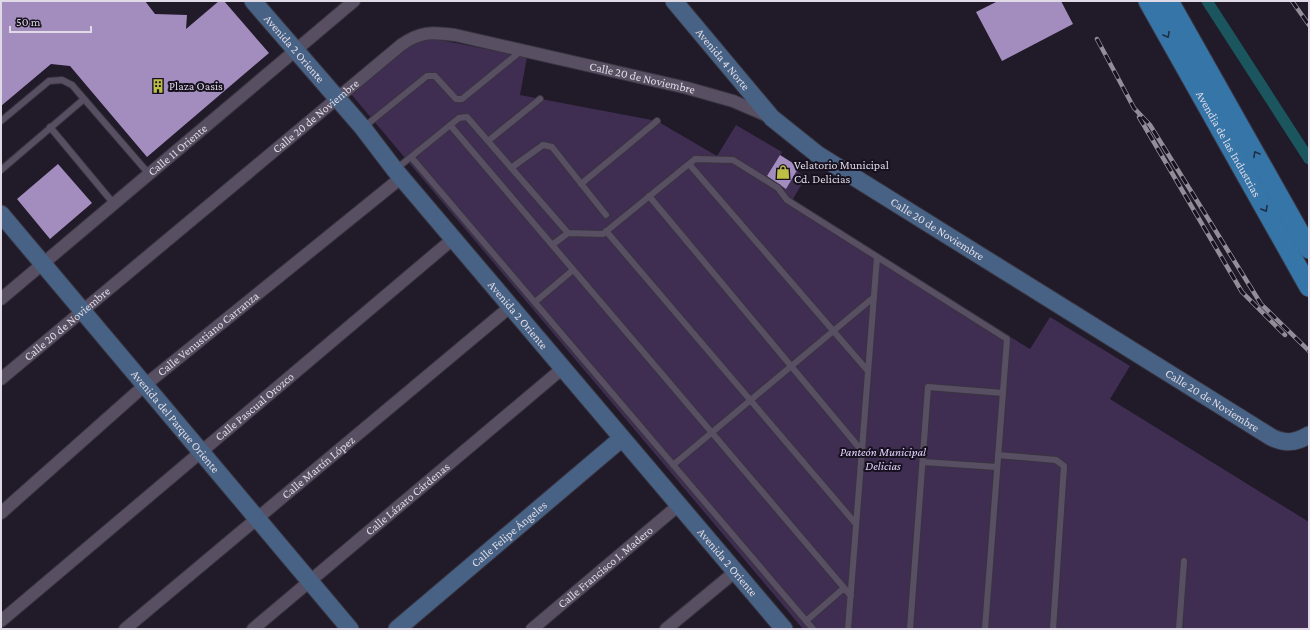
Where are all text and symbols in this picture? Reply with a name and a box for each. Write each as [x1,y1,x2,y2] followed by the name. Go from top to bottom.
[10,8,91,34] scale bar
[261,12,327,85] street label: Avenida 2 Oriente
[16,15,41,29] text: 50 m
[693,25,753,93] street label: Avenida 4 Norte
[1163,31,1170,38] one-way arrow
[588,59,697,97] street label: Calle 20 de Noviembre
[270,76,362,156] street label: Calle 20 de Noviembre
[150,78,166,94] building icon: Plaza Oasis
[169,79,223,93] place label: Plaza Oasis
[1193,88,1264,200] street label: Avendia de las Industrias
[145,121,210,179] street label: Calle 11 Oriente
[1253,151,1260,158] one-way arrow
[794,158,889,186] place label: Velatorio Municipal Cd. Delicias
[775,164,791,180] shop icon: Velatorio Municipal Cd. Delicias
[888,194,987,263] street label: Calle 20 de Noviembre
[1261,205,1268,213] one-way arrow
[485,278,551,352] street label: Avenida 2 Oriente
[21,284,113,364] street label: Calle 20 de Noviembre
[155,288,262,379] street label: Calle Venustiano Carranza
[1163,366,1262,435] street label: Calle 20 de Noviembre
[128,367,223,476] street label: Avenida del Parque Oriente
[212,369,297,444] street label: Calle Pascual Orozco
[279,433,358,502] street label: Calle Martín López
[840,445,927,473] park label: Panteón Municipal Delicias
[363,459,453,538] street label: Calle Lázaro Cárdenas
[468,498,550,570] street label: Calle Felipe Ángeles
[555,523,656,611] street label: Calle Francisco I. Madero
[695,525,760,599] street label: Avenida 2 Oriente

